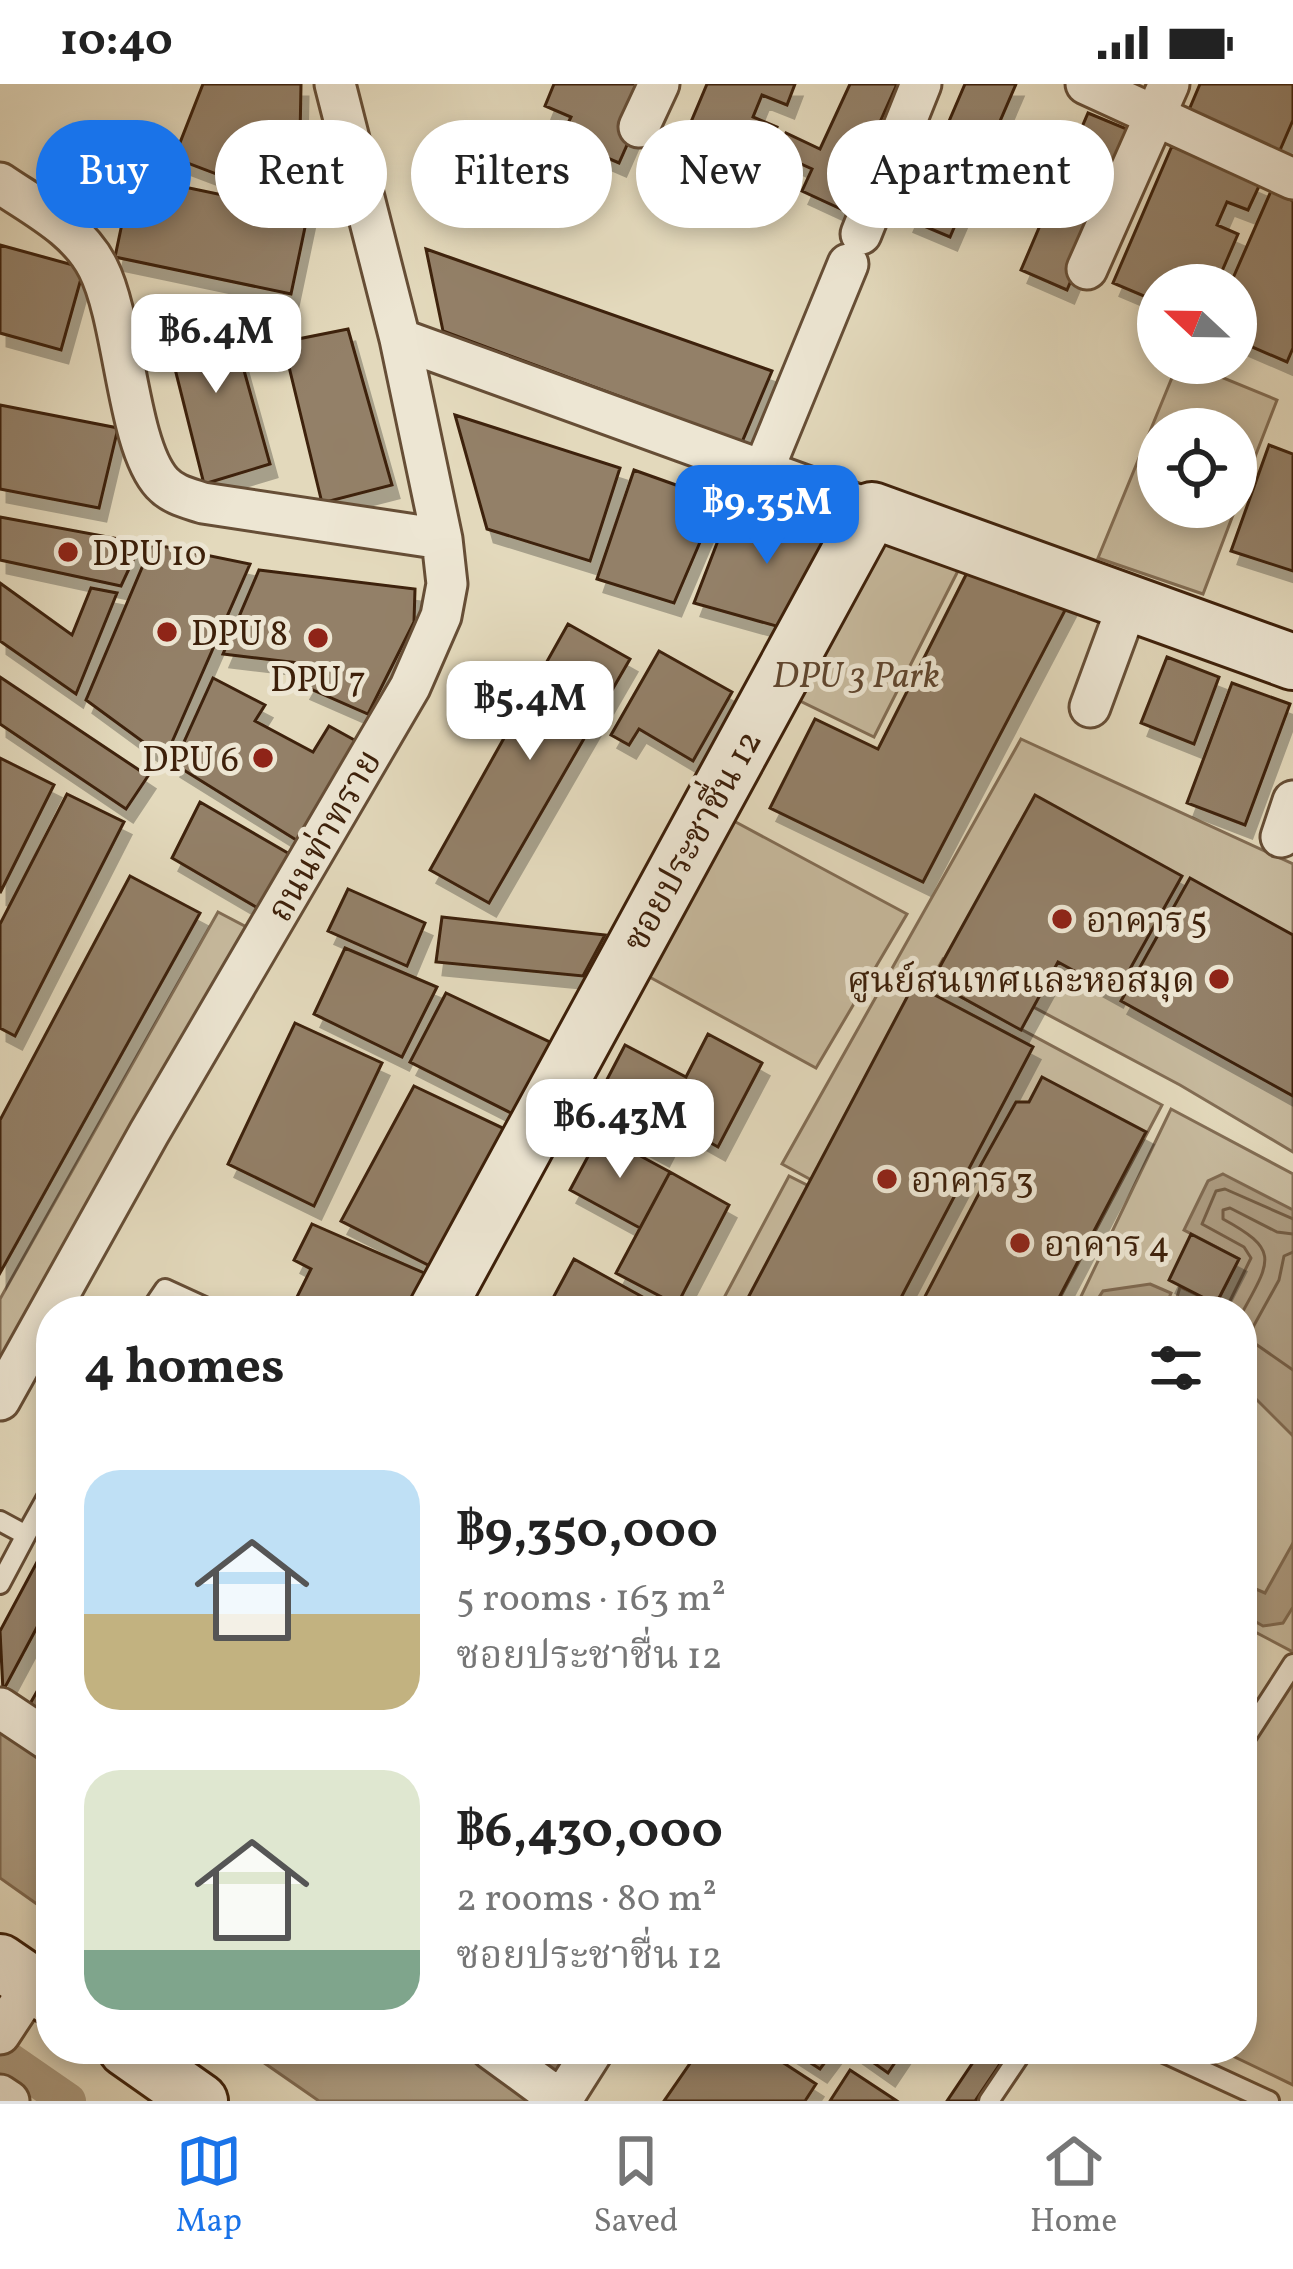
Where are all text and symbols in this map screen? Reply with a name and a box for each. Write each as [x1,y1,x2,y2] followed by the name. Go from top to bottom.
[60,11,173,74] text: 10:40
[36,120,191,228] chip: Buy
[215,120,387,228] chip: Rent
[411,120,612,228] chip: Filters
[636,120,803,228] chip: New
[827,120,1114,228] chip: Apartment
[1137,264,1257,384] north arrow
[1137,264,1257,528] map controls
[132,294,300,396] pin: ฿6.4M
[158,306,274,360] text: ฿6.4M
[1137,408,1257,528] button: locate
[669,465,865,567] pin: ฿9.35M
[702,477,832,531] text: ฿9.35M
[92,531,206,581] place label: DPU 10
[55,539,81,565] marker: DPU 10
[191,611,288,661] place label: DPU 8
[154,619,180,645] marker: DPU 8
[305,625,331,651] marker: DPU 7
[772,653,940,703] park label: DPU 3 Park
[270,657,366,707] place label: DPU 7
[446,661,614,763] pin: ฿5.4M
[474,673,586,727] text: ฿5.4M
[609,720,776,962] street label: ซอยประชาชื่น 12
[142,737,239,787] place label: DPU 6
[257,742,396,932] street label: ถนนท่าทราย
[250,745,276,771] marker: DPU 6
[1086,898,1208,948] place label: อาคาร 5
[1049,906,1075,932] marker: อาคาร 5
[847,958,1195,1008] place label: ศูนย์สนเทศและหอสมุด
[1206,966,1232,992] marker: ศูนย์สนเทศและหอสมุด
[522,1079,718,1181] pin: ฿6.43M
[553,1091,687,1145] text: ฿6.43M
[911,1158,1034,1208] place label: อาคาร 3
[874,1166,900,1192] marker: อาคาร 3
[1044,1222,1170,1272] place label: อาคาร 4
[1007,1230,1033,1256] marker: อาคาร 4
[84,1333,285,1404] text: 4 homes
[1143,1335,1209,1401] icon: filters
[456,1497,718,1568] text: ฿9,350,000
[180,1518,324,1662] icon: home
[456,1573,726,1627] text: 5 rooms · 163 m²
[456,1631,723,1685] text: ซอยประชาชื่น 12
[456,1797,723,1868] text: ฿6,430,000
[180,1818,324,1962] icon: home
[456,1873,717,1927] text: 2 rooms · 80 m²
[456,1931,723,1985] text: ซอยประชาชื่น 12
[176,2128,242,2246] tab: Map
[593,2128,678,2246] tab: Saved
[1030,2128,1117,2246] tab: Home

